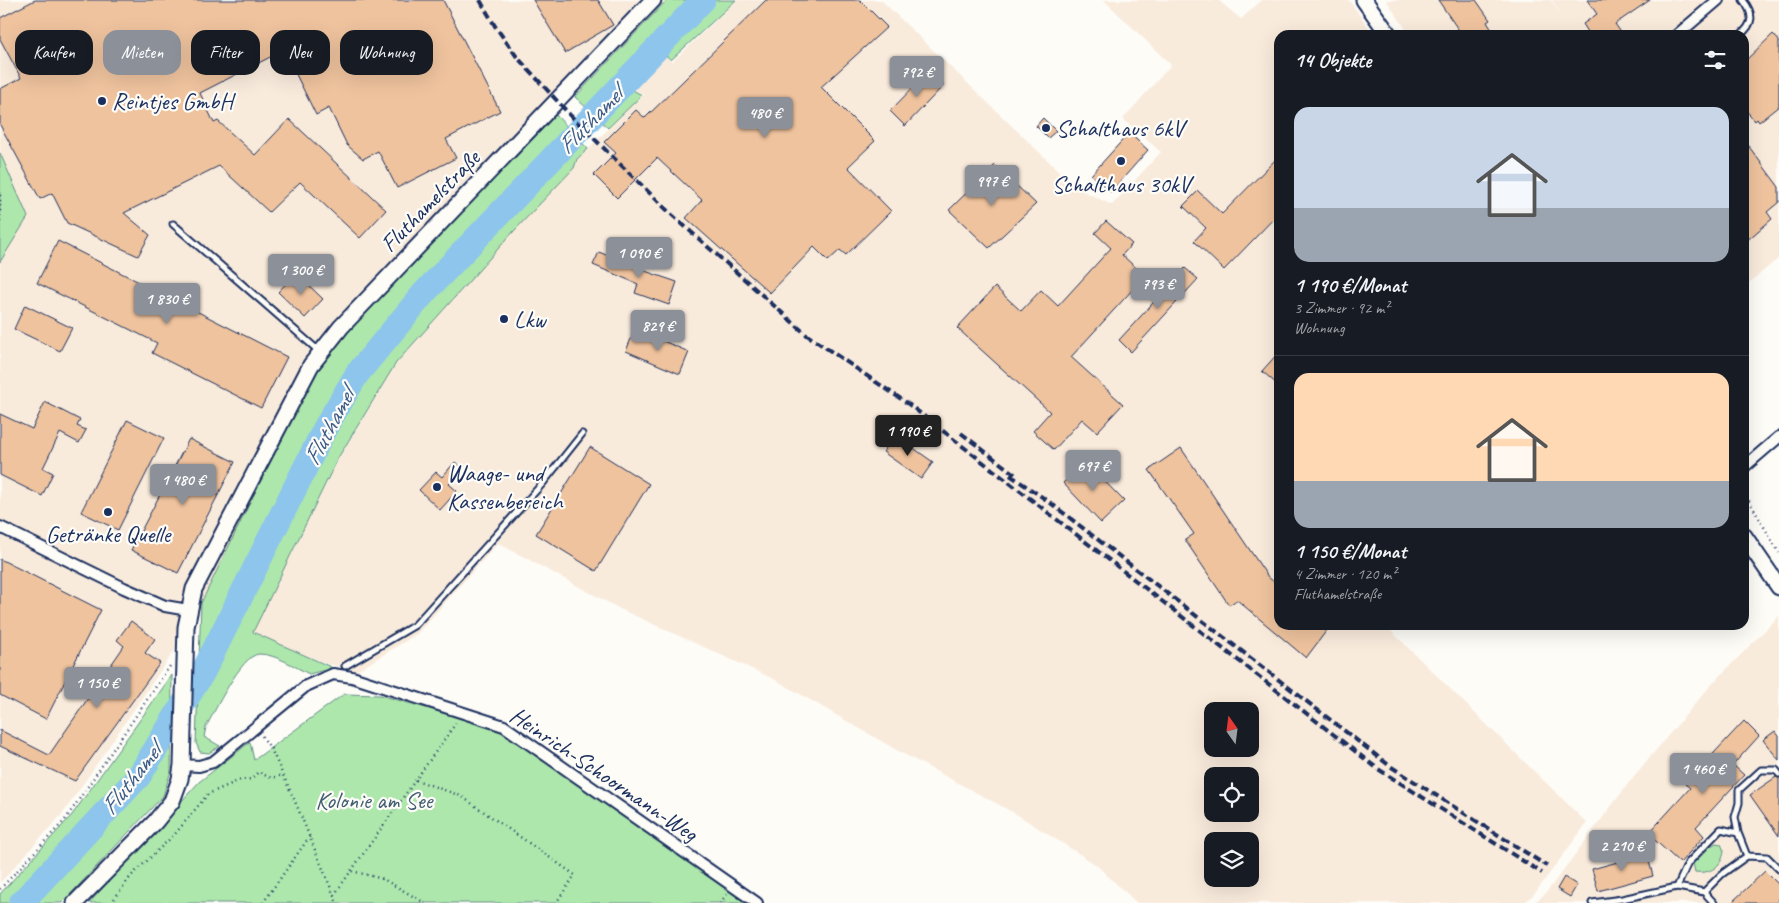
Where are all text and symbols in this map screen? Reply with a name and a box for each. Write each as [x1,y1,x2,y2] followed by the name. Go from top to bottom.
[15,30,93,75] chip: Kaufen
[103,30,181,75] chip: Mieten
[191,30,260,75] chip: Filter
[270,30,330,75] chip: Neu
[340,30,433,75] chip: Wohnung
[1701,46,1729,74] icon: filters
[1294,47,1371,73] text: 14 Objekte
[882,56,952,98] pin: 792 €
[901,62,933,82] text: 792 €
[550,75,635,161] water label: Fluthamel
[112,86,236,116] place label: Reintjes GmbH
[96,95,108,107] marker: Reintjes GmbH
[730,96,800,139] pin: 480 €
[749,103,781,123] text: 480 €
[1056,113,1188,143] place label: Schalthaus 6kV
[1040,122,1052,134] marker: Schalthaus 6kV
[1467,140,1557,230] icon: home
[374,142,488,258] street label: Fluthamelstraße
[1115,155,1127,167] marker: Schalthaus 30kV
[957,164,1027,207] pin: 997 €
[1052,169,1195,199] place label: Schalthaus 30kV
[976,171,1008,191] text: 997 €
[593,236,685,279] pin: 1 090 €
[617,243,661,263] text: 1 090 €
[255,254,347,296] pin: 1 300 €
[279,260,323,280] text: 1 300 €
[1123,268,1193,310] pin: 793 €
[1294,272,1406,298] text: 1 190 €/Monat
[1142,274,1174,294] text: 793 €
[121,282,213,325] pin: 1 830 €
[145,289,189,309] text: 1 830 €
[1294,298,1389,318] text: 3 Zimmer · 92 m²
[514,304,547,334] place label: Lkw
[623,310,693,352] pin: 829 €
[498,313,510,325] marker: Lkw
[642,316,674,336] text: 829 €
[1294,318,1345,338] text: Wohnung
[296,377,366,471] water label: Fluthamel
[1467,405,1557,495] icon: home
[862,414,954,457] pin: 1 190 €
[886,421,930,441] text: 1 190 €
[1058,450,1128,492] pin: 697 €
[1077,456,1109,476] text: 697 €
[447,458,565,516] place label: Waage- und Kassenbereich
[137,464,229,506] pin: 1 480 €
[161,470,205,490] text: 1 480 €
[431,481,443,493] marker: Waage- und Kassenbereich
[102,506,114,518] marker: Getränke Quelle
[46,519,172,549] place label: Getränke Quelle
[1294,538,1406,564] text: 1 150 €/Monat
[1294,564,1396,584] text: 4 Zimmer · 120 m²
[1294,584,1381,604] text: Fluthamelstraße
[51,666,143,709] pin: 1 150 €
[75,673,119,693] text: 1 150 €
[504,700,705,849] street label: Heinrich-Schoormann-Weg
[1204,702,1259,758] north arrow
[1204,702,1259,887] map controls
[93,732,173,822] water label: Fluthamel
[1657,752,1749,795] pin: 1 460 €
[1681,759,1725,779] text: 1 460 €
[1204,767,1259,822] button: locate
[316,785,435,815] park label: Kolonie am See
[1576,830,1668,872] pin: 2 210 €
[1204,832,1259,887] button: layers
[1600,836,1644,856] text: 2 210 €

